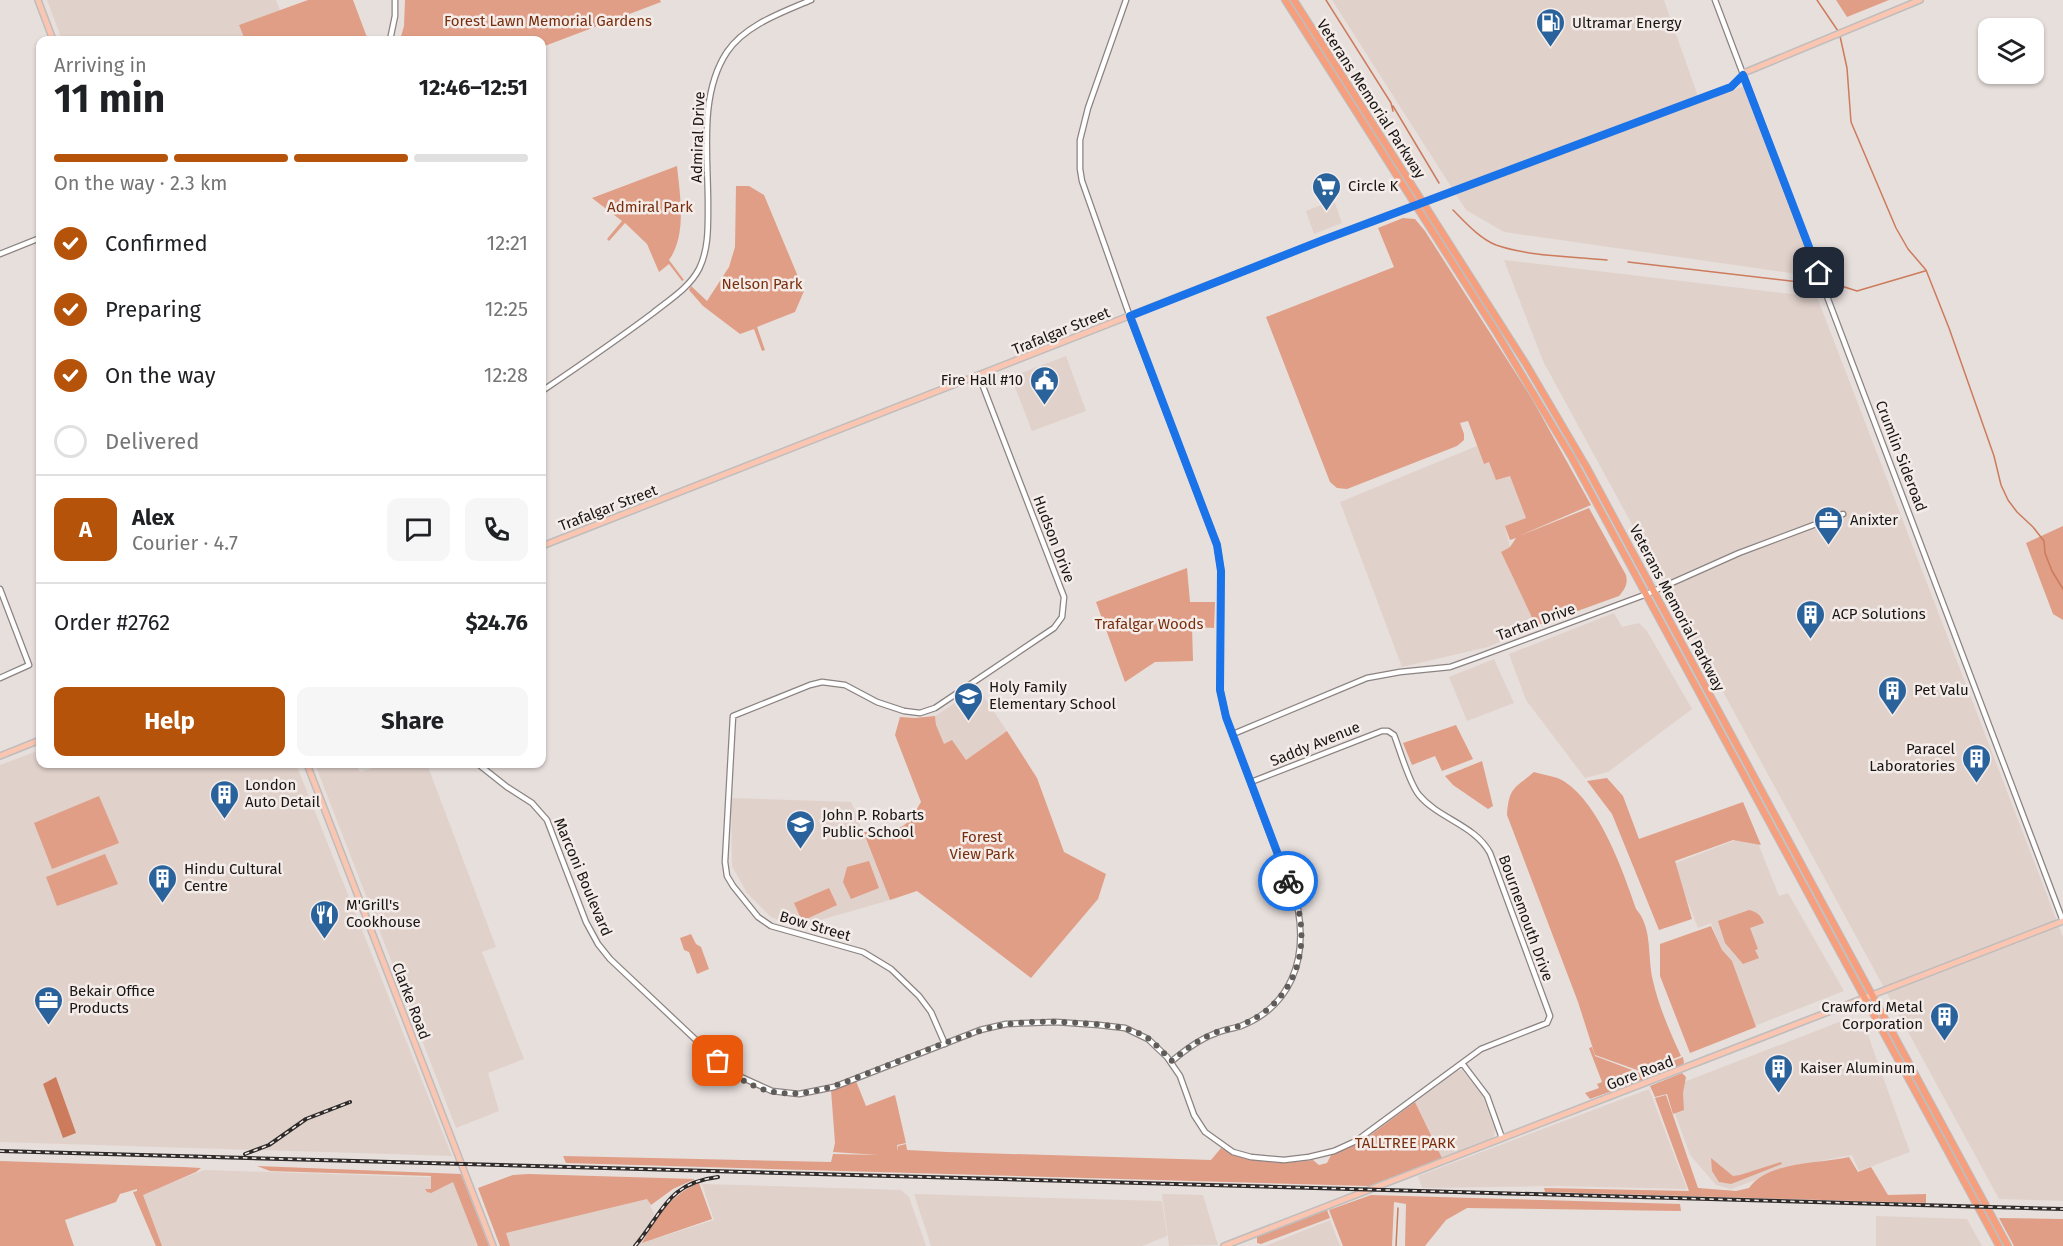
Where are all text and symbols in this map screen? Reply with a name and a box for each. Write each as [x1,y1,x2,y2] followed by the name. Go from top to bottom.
[1535,7,1567,49] fuel station icon: Ultramar Energy
[444,12,652,30] park label: Forest Lawn Memorial Gardens
[1572,14,1682,32] place label: Ultramar Energy
[1313,16,1430,182] street label: Veterans Memorial Parkway
[1978,18,2044,84] map controls
[1978,18,2044,84] button: layers
[54,53,147,77] text: Arriving in
[419,74,528,101] text: 12:46–12:51
[54,76,165,122] text: 11 min
[687,91,709,183] street label: Admiral Drive
[1311,170,1343,212] supermarket icon: Circle K
[54,171,227,195] text: On the way · 2.3 km
[1348,177,1399,195] place label: Circle K
[607,198,693,216] park label: Admiral Park
[54,227,87,260] icon: check
[105,230,208,257] text: Confirmed
[487,231,528,255] text: 12:21
[1793,247,1844,298] pin
[1802,256,1835,289] icon: home
[722,275,803,293] park label: Nelson Park
[54,293,87,326] icon: check
[105,296,201,323] text: Preparing
[485,297,528,321] text: 12:25
[1009,303,1113,359] street label: Trafalgar Street
[54,359,87,392] icon: check
[105,362,216,389] text: On the way
[484,363,528,387] text: 12:28
[1028,364,1060,406] public building icon: Fire Hall #10
[941,371,1023,389] place label: Fire Hall #10
[1872,398,1930,514] street label: Crumlin Sideroad
[105,428,200,455] text: Delivered
[556,481,660,535] street label: Trafalgar Street
[1029,493,1079,585] street label: Hudson Drive
[387,498,450,561] button: chat
[465,498,528,561] button: phone
[132,504,175,531] text: Alex
[1813,504,1845,546] office icon: Anixter
[1850,511,1898,529] place label: Anixter
[79,516,92,543] text: A
[1625,522,1729,695] street label: Veterans Memorial Parkway
[132,531,238,555] text: Courier · 4.7
[1795,598,1827,640] building icon: ACP Solutions
[1494,599,1578,645] street label: Tartan Drive
[1832,605,1926,623] place label: ACP Solutions
[54,609,170,636] text: Order #2762
[465,609,528,636] text: $24.76
[1094,615,1204,633] park label: Trafalgar Woods
[1877,674,1909,716] building icon: Pet Valu
[989,678,1117,713] place label: Holy Family Elementary School
[952,680,984,722] school or university icon: Holy Family Elementary School
[1914,681,1969,699] place label: Pet Valu
[54,687,285,756] button: Help
[297,687,528,756] button: Share
[1267,718,1363,770] street label: Saddy Avenue
[1869,740,1956,775] place label: Paracel Laboratories
[1960,742,1992,784] building icon: Paracel Laboratories
[245,776,321,811] place label: London Auto Detail
[208,778,240,820] building icon: London Auto Detail
[822,806,924,841] place label: John P. Robarts Public School
[785,808,817,850] school or university icon: John P. Robarts Public School
[550,815,616,939] street label: Marconi Boulevard
[950,828,1015,863] park label: Forest View Park
[1258,851,1318,911] courier
[1495,852,1557,984] street label: Bournemouth Drive
[184,860,283,895] place label: Hindu Cultural Centre
[147,862,179,904] building icon: Hindu Cultural Centre
[1272,865,1305,898] icon: bike
[346,896,421,931] place label: M'Grill's Cookhouse
[309,898,341,940] restaurant icon: M'Grill's Cookhouse
[777,907,853,945] street label: Bow Street
[388,960,434,1042] street label: Clarke Road
[69,982,155,1017] place label: Bekair Office Products
[32,984,64,1026] office icon: Bekair Office Products
[1821,998,1924,1033] place label: Crawford Metal Corporation
[1928,1000,1960,1042] building icon: Crawford Metal Corporation
[692,1035,743,1086] pin
[701,1044,734,1077] icon: bag
[1604,1052,1676,1094] street label: Gore Road
[1763,1052,1795,1094] building icon: Kaiser Aluminum
[1800,1059,1915,1077] place label: Kaiser Aluminum
[1355,1134,1455,1152] park label: TALLTREE PARK

